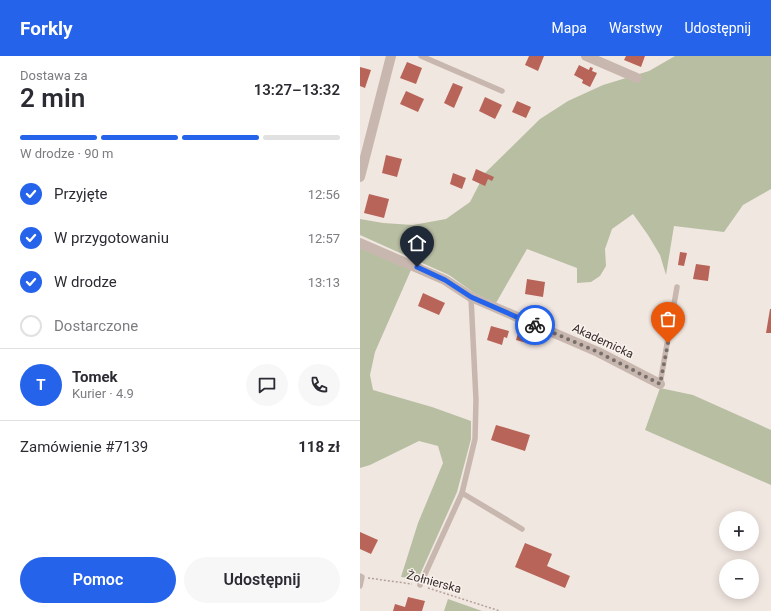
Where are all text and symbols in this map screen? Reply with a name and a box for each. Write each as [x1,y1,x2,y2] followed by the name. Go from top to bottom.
[20,17,73,40] text: Forkly
[552,20,587,36] text: Mapa
[609,20,662,36] text: Warstwy
[684,20,751,36] text: Udostępnij
[20,68,88,83] text: Dostawa za
[254,81,340,99] text: 13:27–13:32
[20,83,85,113] text: 2 min
[20,146,113,161] text: W drodze · 90 m
[20,183,42,205] icon: check
[54,185,108,203] text: Przyjęte
[308,187,340,202] text: 12:56
[400,226,434,267] pin
[20,227,42,249] icon: check
[54,229,169,247] text: W przygotowaniu
[308,231,340,246] text: 12:57
[406,232,428,254] icon: home
[20,271,42,293] icon: check
[54,273,117,291] text: W drodze
[308,275,340,290] text: 13:13
[651,302,685,343] pin
[515,305,555,345] courier
[657,308,679,330] icon: bag
[524,314,546,336] icon: bike
[54,317,138,335] text: Dostarczone
[570,321,636,361] street label: Akademicka
[246,364,288,406] button: chat
[298,364,340,406] button: phone
[72,368,118,386] text: Tomek
[36,376,46,394] text: T
[72,386,134,401] text: Kurier · 4.9
[20,438,148,456] text: Zamówienie #7139
[298,438,340,456] text: 118 zł
[719,511,759,599] map controls
[719,511,759,551] button: +
[20,557,176,603] button: Pomoc
[184,557,340,603] button: Udostępnij
[719,559,759,599] button: −
[405,567,463,596] street label: Żołnierska

